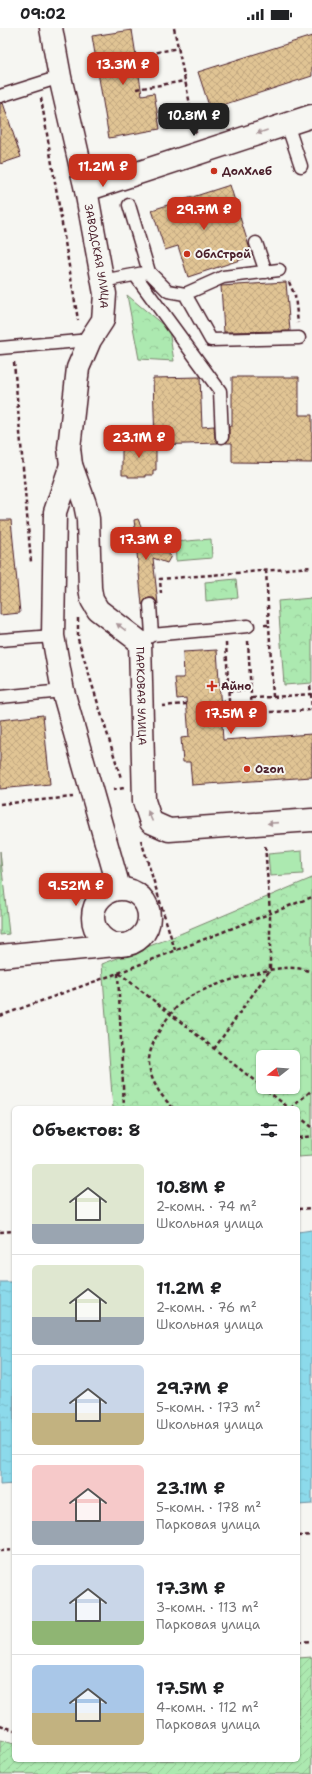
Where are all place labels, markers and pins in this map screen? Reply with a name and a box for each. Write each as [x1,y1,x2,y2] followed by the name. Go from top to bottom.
[86,52,160,86] pin: 13.3M ₽
[157,103,231,137] pin: 10.8M ₽
[66,154,140,188] pin: 11.2M ₽
[222,164,272,179] place label: ДолХлеб
[209,166,219,176] marker: ДолХлеб
[167,197,241,231] pin: 29.7M ₽
[195,247,251,262] place label: ОблСтрой
[182,249,192,259] marker: ОблСтрой
[102,425,176,459] pin: 23.1M ₽
[109,527,183,561] pin: 17.3M ₽
[221,679,251,694] place label: Айно
[206,680,218,692] marker: Айно
[194,701,268,735] pin: 17.5M ₽
[255,762,285,777] place label: Ozon
[242,764,252,774] marker: Ozon
[39,873,113,907] pin: 9.52M ₽

